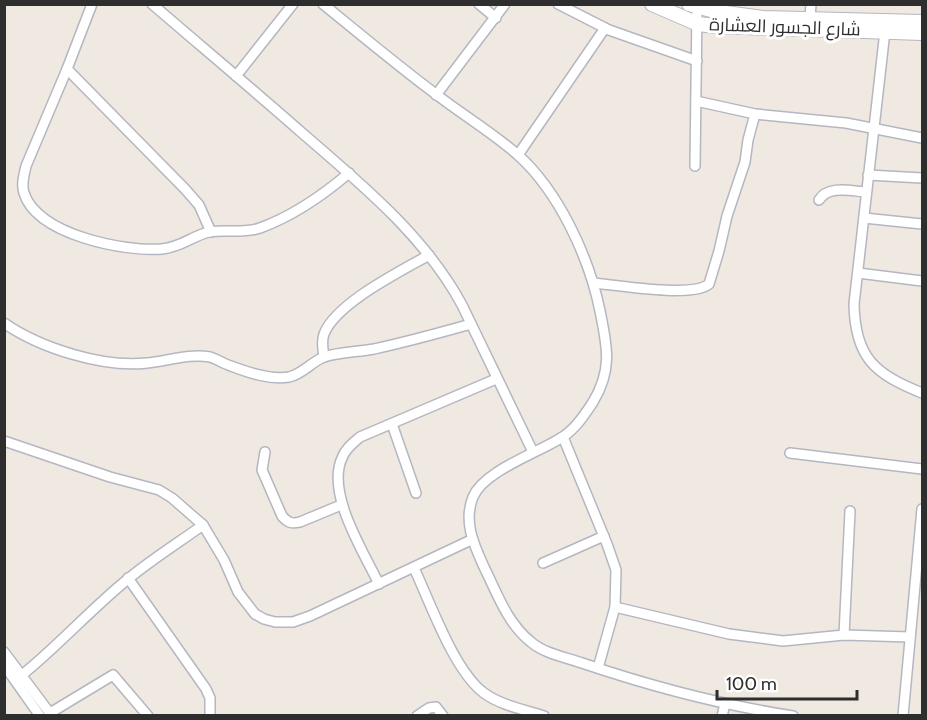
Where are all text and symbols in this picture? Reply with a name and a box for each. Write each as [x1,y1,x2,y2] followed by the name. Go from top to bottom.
[709,13,861,42] street label: شارع الجسور العشارة
[717,663,856,701] scale bar
[726,673,777,695] text: 100 m

